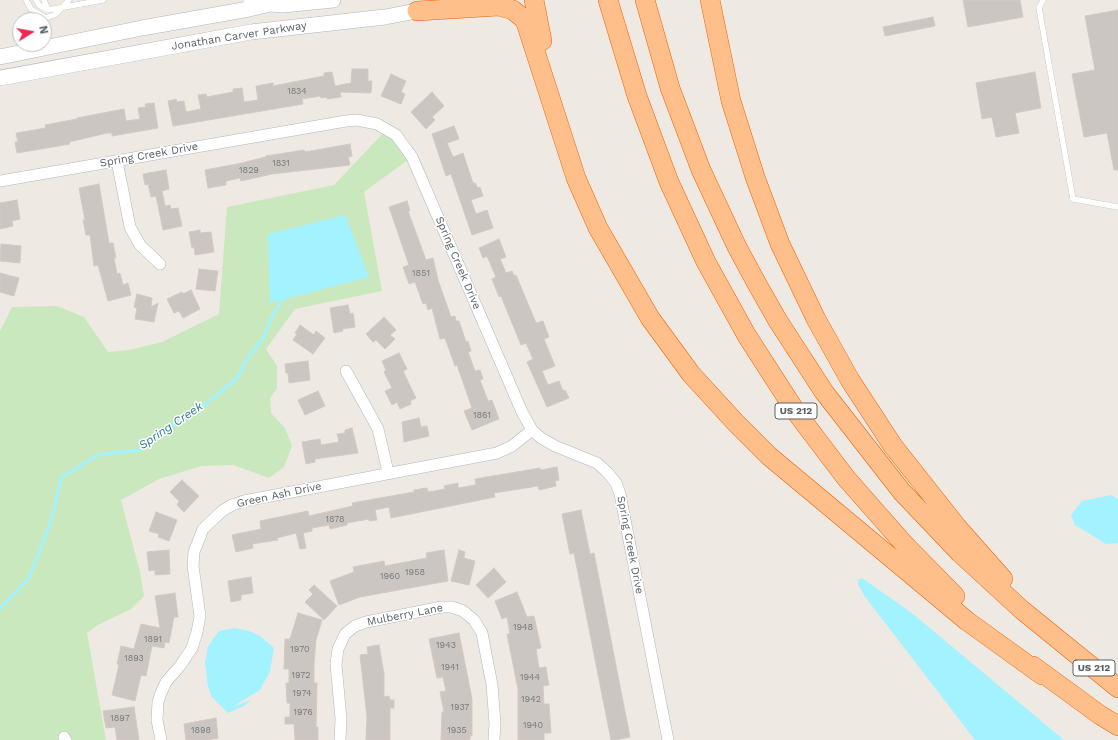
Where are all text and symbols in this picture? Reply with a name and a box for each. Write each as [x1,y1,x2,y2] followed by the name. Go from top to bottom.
[12,12,52,52] north arrow
[170,19,308,53] street label: Jonathan Carver Parkway
[36,25,50,35] text: N
[287,86,307,96] house number: 1834
[99,140,199,170] street label: Spring Creek Drive
[272,158,290,168] house number: 1831
[239,165,259,175] house number: 1829
[432,215,484,311] street label: Spring Creek Drive
[412,268,430,278] house number: 1851
[136,399,206,453] water label: Spring Creek
[775,403,817,419] road number: US 212
[473,410,491,420] house number: 1861
[235,480,323,510] street label: Green Ash Drive
[614,495,646,595] street label: Spring Creek Drive
[325,514,345,524] house number: 1878
[405,567,425,577] house number: 1958
[380,571,400,581] house number: 1960
[366,601,444,629] street label: Mulberry Lane
[513,622,533,632] house number: 1948
[144,634,162,644] house number: 1891
[436,640,456,650] house number: 1943
[290,644,310,654] house number: 1970
[124,653,144,663] house number: 1893
[1073,660,1115,676] road number: US 212
[441,662,459,672] house number: 1941
[291,670,311,680] house number: 1972
[520,672,540,682] house number: 1944
[293,688,311,698] house number: 1974
[521,694,541,704] house number: 1942
[451,702,469,712] house number: 1937
[293,707,313,717] house number: 1976
[110,713,130,723] house number: 1897
[523,720,543,730] house number: 1940
[191,725,211,735] house number: 1898
[447,725,467,735] house number: 1935

